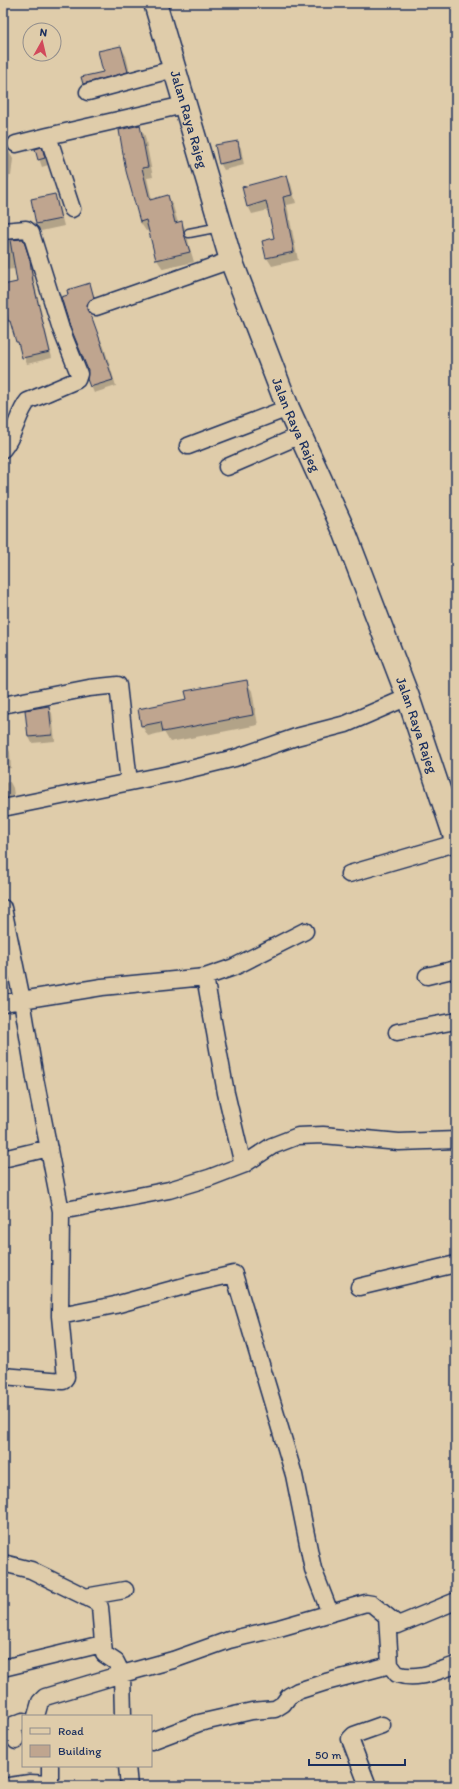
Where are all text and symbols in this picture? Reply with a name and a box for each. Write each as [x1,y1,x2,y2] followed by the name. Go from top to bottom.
[22,22,62,62] north arrow
[39,26,48,40] text: N
[167,68,212,171] street label: Jalan Raya Rajeg
[268,375,325,475] street label: Jalan Raya Rajeg
[392,674,442,776] street label: Jalan Raya Rajeg
[22,1715,152,1767] legend
[58,1724,84,1738] text: Road
[309,1741,405,1767] scale bar
[58,1744,102,1758] text: Building
[315,1748,341,1762] text: 50 m

